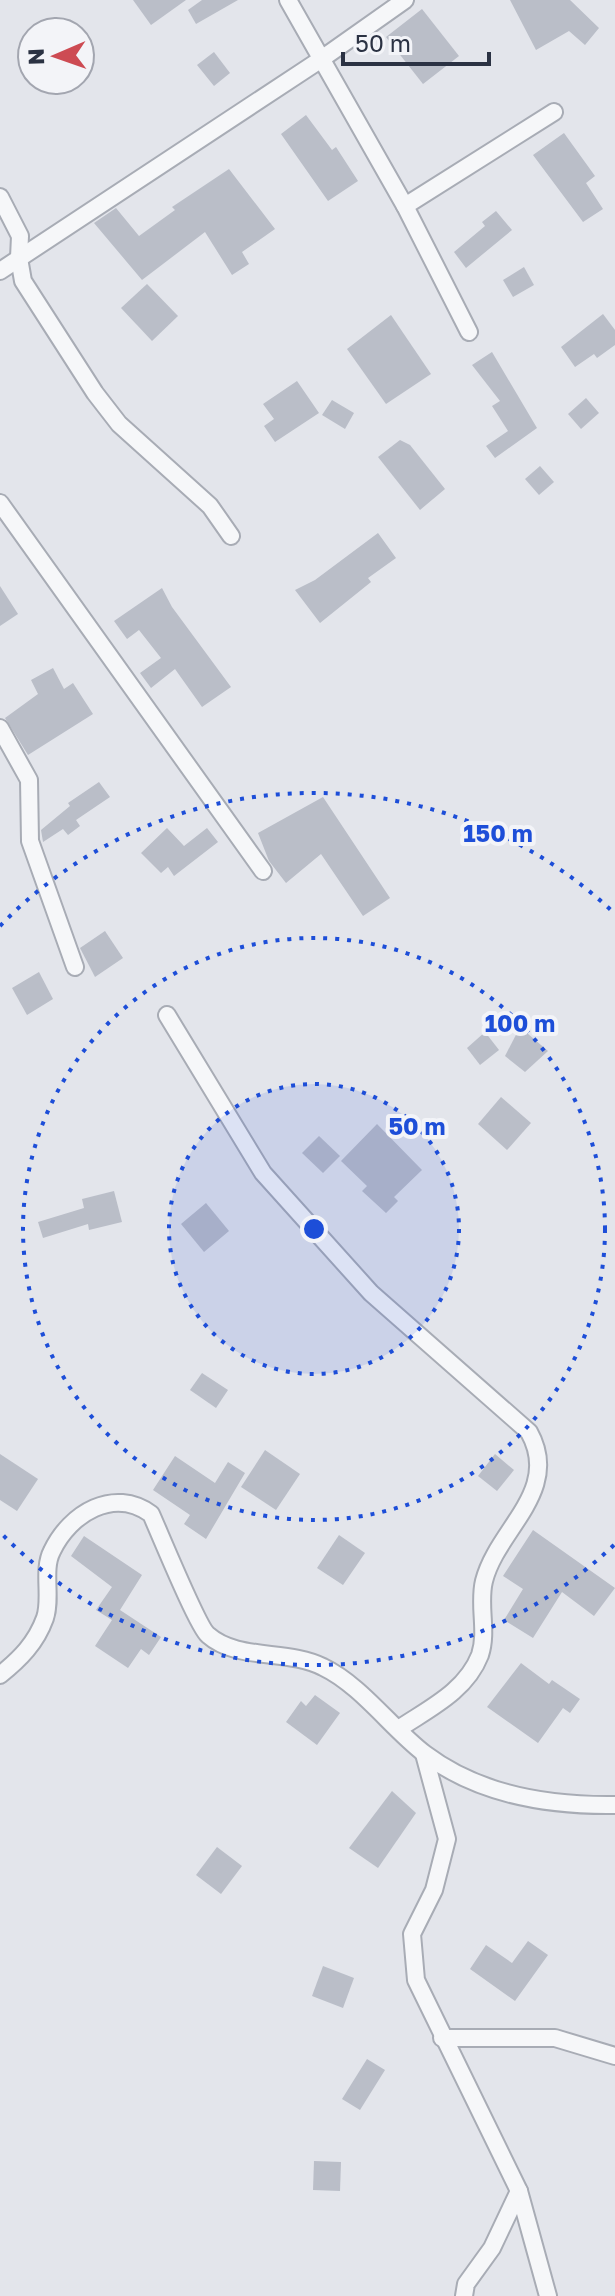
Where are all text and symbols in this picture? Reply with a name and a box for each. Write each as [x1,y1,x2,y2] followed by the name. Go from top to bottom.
[16,16,96,96] north arrow
[343,16,489,66] scale bar
[355,28,411,57] text: 50 m
[22,48,49,66] text: N
[463,818,533,847] text: 150 m
[485,1008,555,1037] text: 100 m
[388,1111,446,1140] text: 50 m
[300,1215,328,1243] centre of rings

